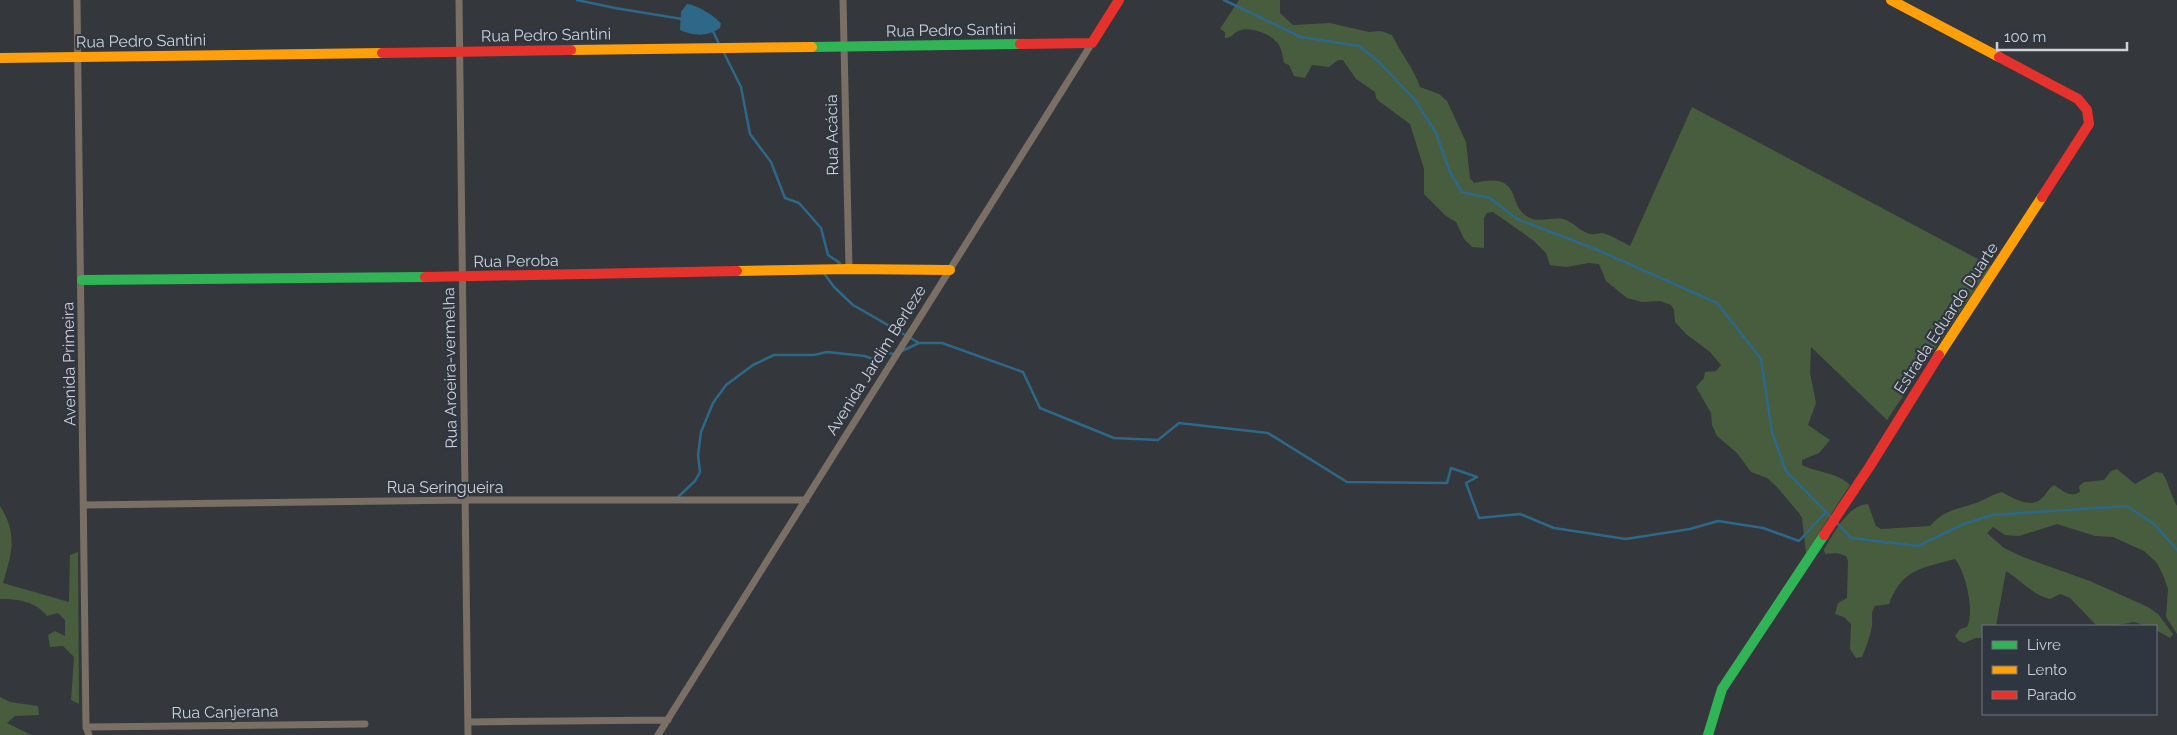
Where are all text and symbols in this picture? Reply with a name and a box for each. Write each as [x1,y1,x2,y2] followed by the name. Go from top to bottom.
[886,19,1016,41] street label: Rua Pedro Santini
[1997,20,2127,52] scale bar
[481,24,611,46] street label: Rua Pedro Santini
[2004,28,2046,46] text: 100 m
[76,30,206,52] street label: Rua Pedro Santini
[822,94,842,176] street label: Rua Acácia
[1890,239,2002,397] street label: Estrada Eduardo Duarte
[473,251,559,271] street label: Rua Peroba
[822,281,930,439] street label: Avenida Jardim Berleze
[439,287,461,449] street label: Rua Aroeira-vermelha
[58,302,80,426] street label: Avenida Primeira
[387,478,503,497] street label: Rua Seringueira
[1982,625,2157,715] legend
[2027,636,2061,654] text: Livre
[2027,661,2067,679] text: Lento
[2027,686,2076,704] text: Parado
[171,702,279,722] street label: Rua Canjerana

